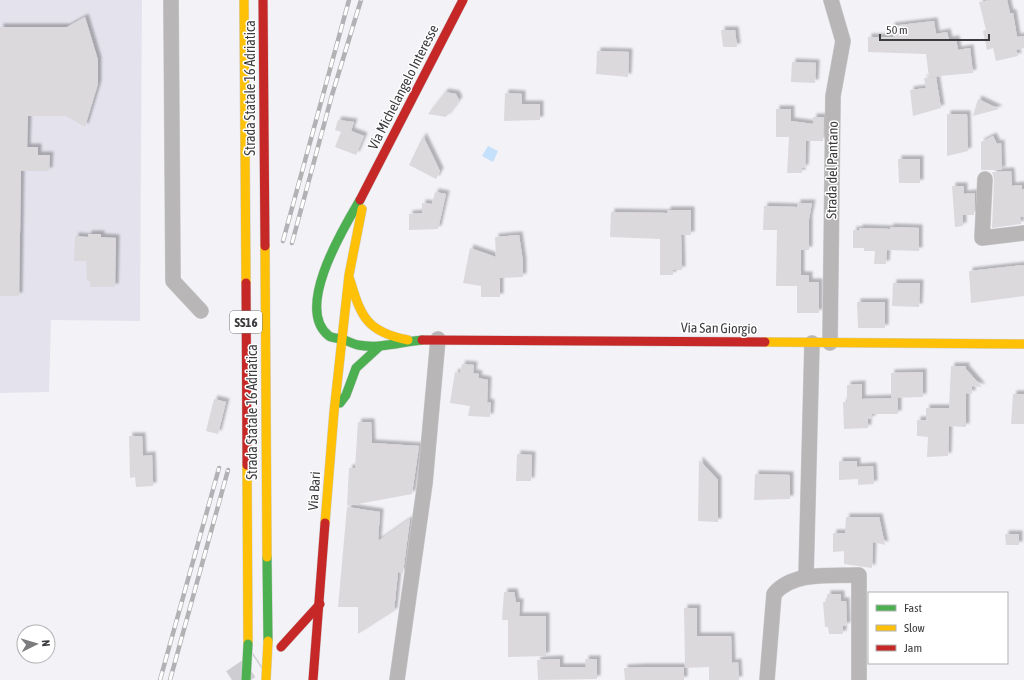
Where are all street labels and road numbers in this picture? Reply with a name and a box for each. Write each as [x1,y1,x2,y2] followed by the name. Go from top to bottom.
[242,20,258,156] street label: Strada Statale 16 Adriatica
[365,22,441,152] street label: Via Michelangelo Interesse
[823,121,841,219] street label: Strada del Pantano
[230,311,262,333] road number: SS16
[681,319,757,337] street label: Via San Giorgio
[244,344,260,480] street label: Strada Statale 16 Adriatica
[305,471,323,511] street label: Via Bari

